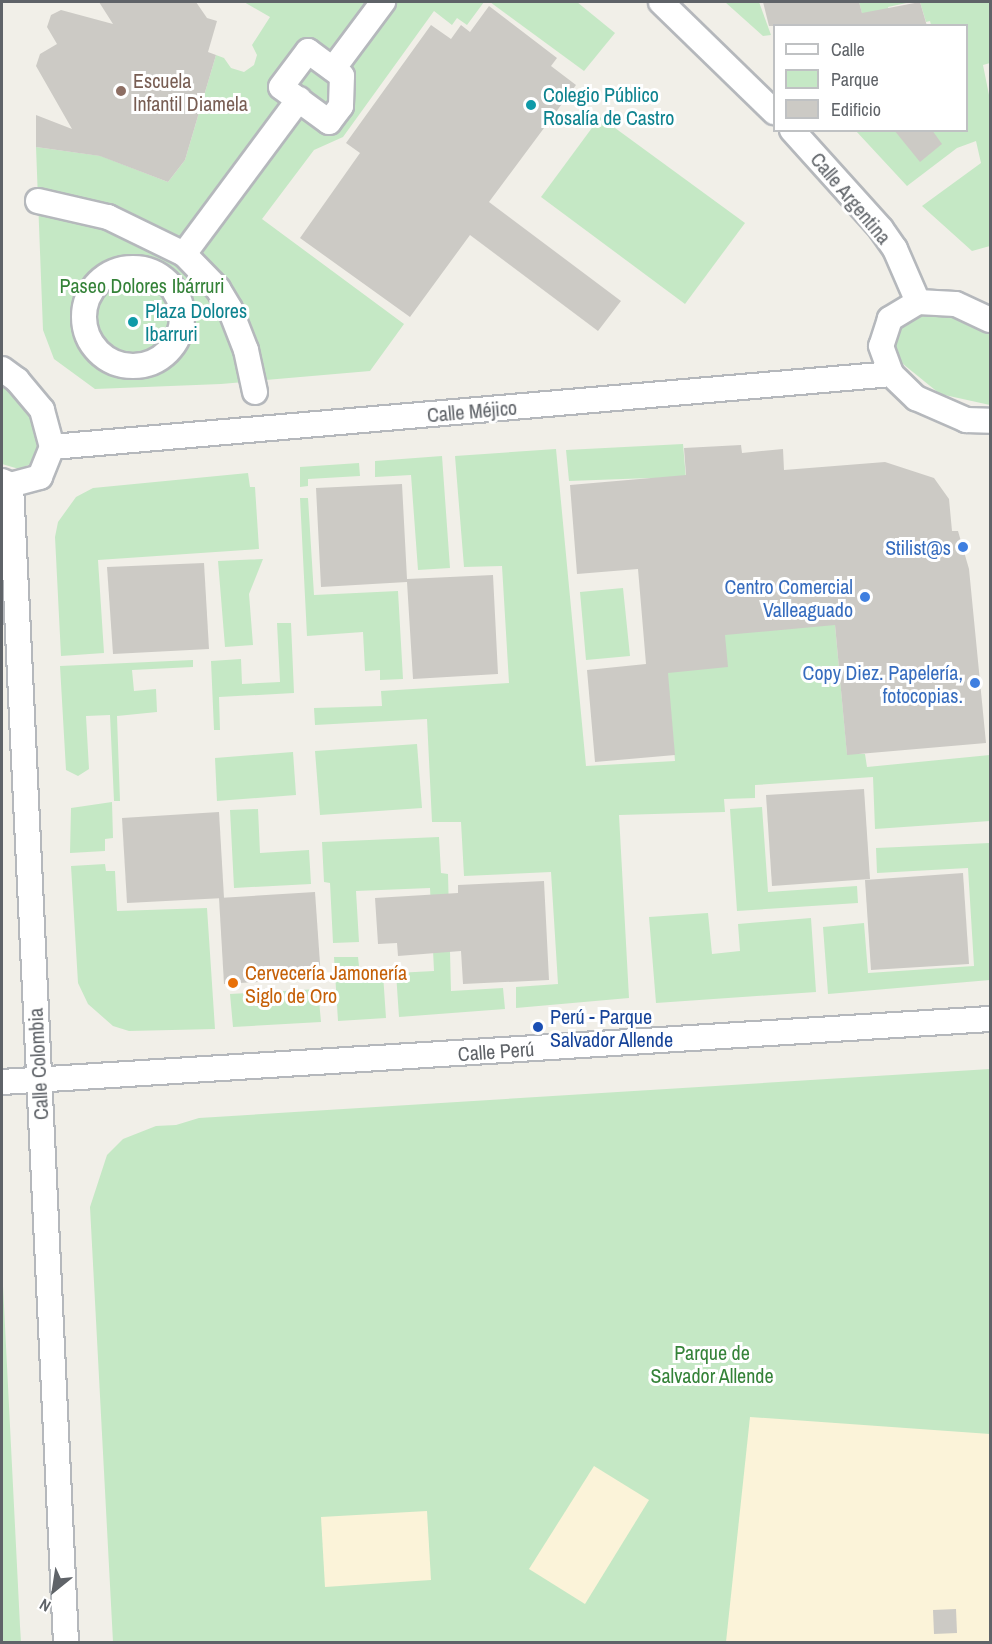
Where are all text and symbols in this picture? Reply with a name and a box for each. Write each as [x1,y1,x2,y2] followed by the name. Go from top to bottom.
[773,24,968,132] legend
[831,37,865,62] text: Calle
[831,67,879,92] text: Parque
[133,68,248,115] place label: Escuela Infantil Diamela
[543,82,674,129] place label: Colegio Público Rosalía de Castro
[114,84,128,98] marker: Escuela Infantil Diamela
[831,97,881,122] text: Edificio
[524,98,538,112] marker: Colegio Público Rosalía de Castro
[805,147,897,249] street label: Calle Argentina
[60,273,224,297] park label: Paseo Dolores Ibárruri
[145,298,247,345] place label: Plaza Dolores Ibarruri
[126,315,140,329] marker: Plaza Dolores Ibarruri
[426,395,518,427] street label: Calle Méjico
[885,535,951,559] place label: Stilist@s
[956,540,970,554] marker: Stilist@s
[725,574,853,621] place label: Centro Comercial Valleaguado
[858,590,872,604] marker: Centro Comercial Valleaguado
[803,660,963,707] place label: Copy Diez. Papelería, fotocopias.
[968,676,982,690] marker: Copy Diez. Papelería, fotocopias.
[245,960,407,1007] place label: Cervecería Jamonería Siglo de Oro
[226,976,240,990] marker: Cervecería Jamonería Siglo de Oro
[550,1004,674,1051] place label: Perú - Parque Salvador Allende
[23,1007,53,1121] street label: Calle Colombia
[531,1020,545,1034] marker: Perú - Parque Salvador Allende
[457,1036,535,1066] street label: Calle Perú
[650,1340,774,1387] park label: Parque de Salvador Allende
[24,1560,84,1620] north arrow
[35,1594,55,1617] text: N

